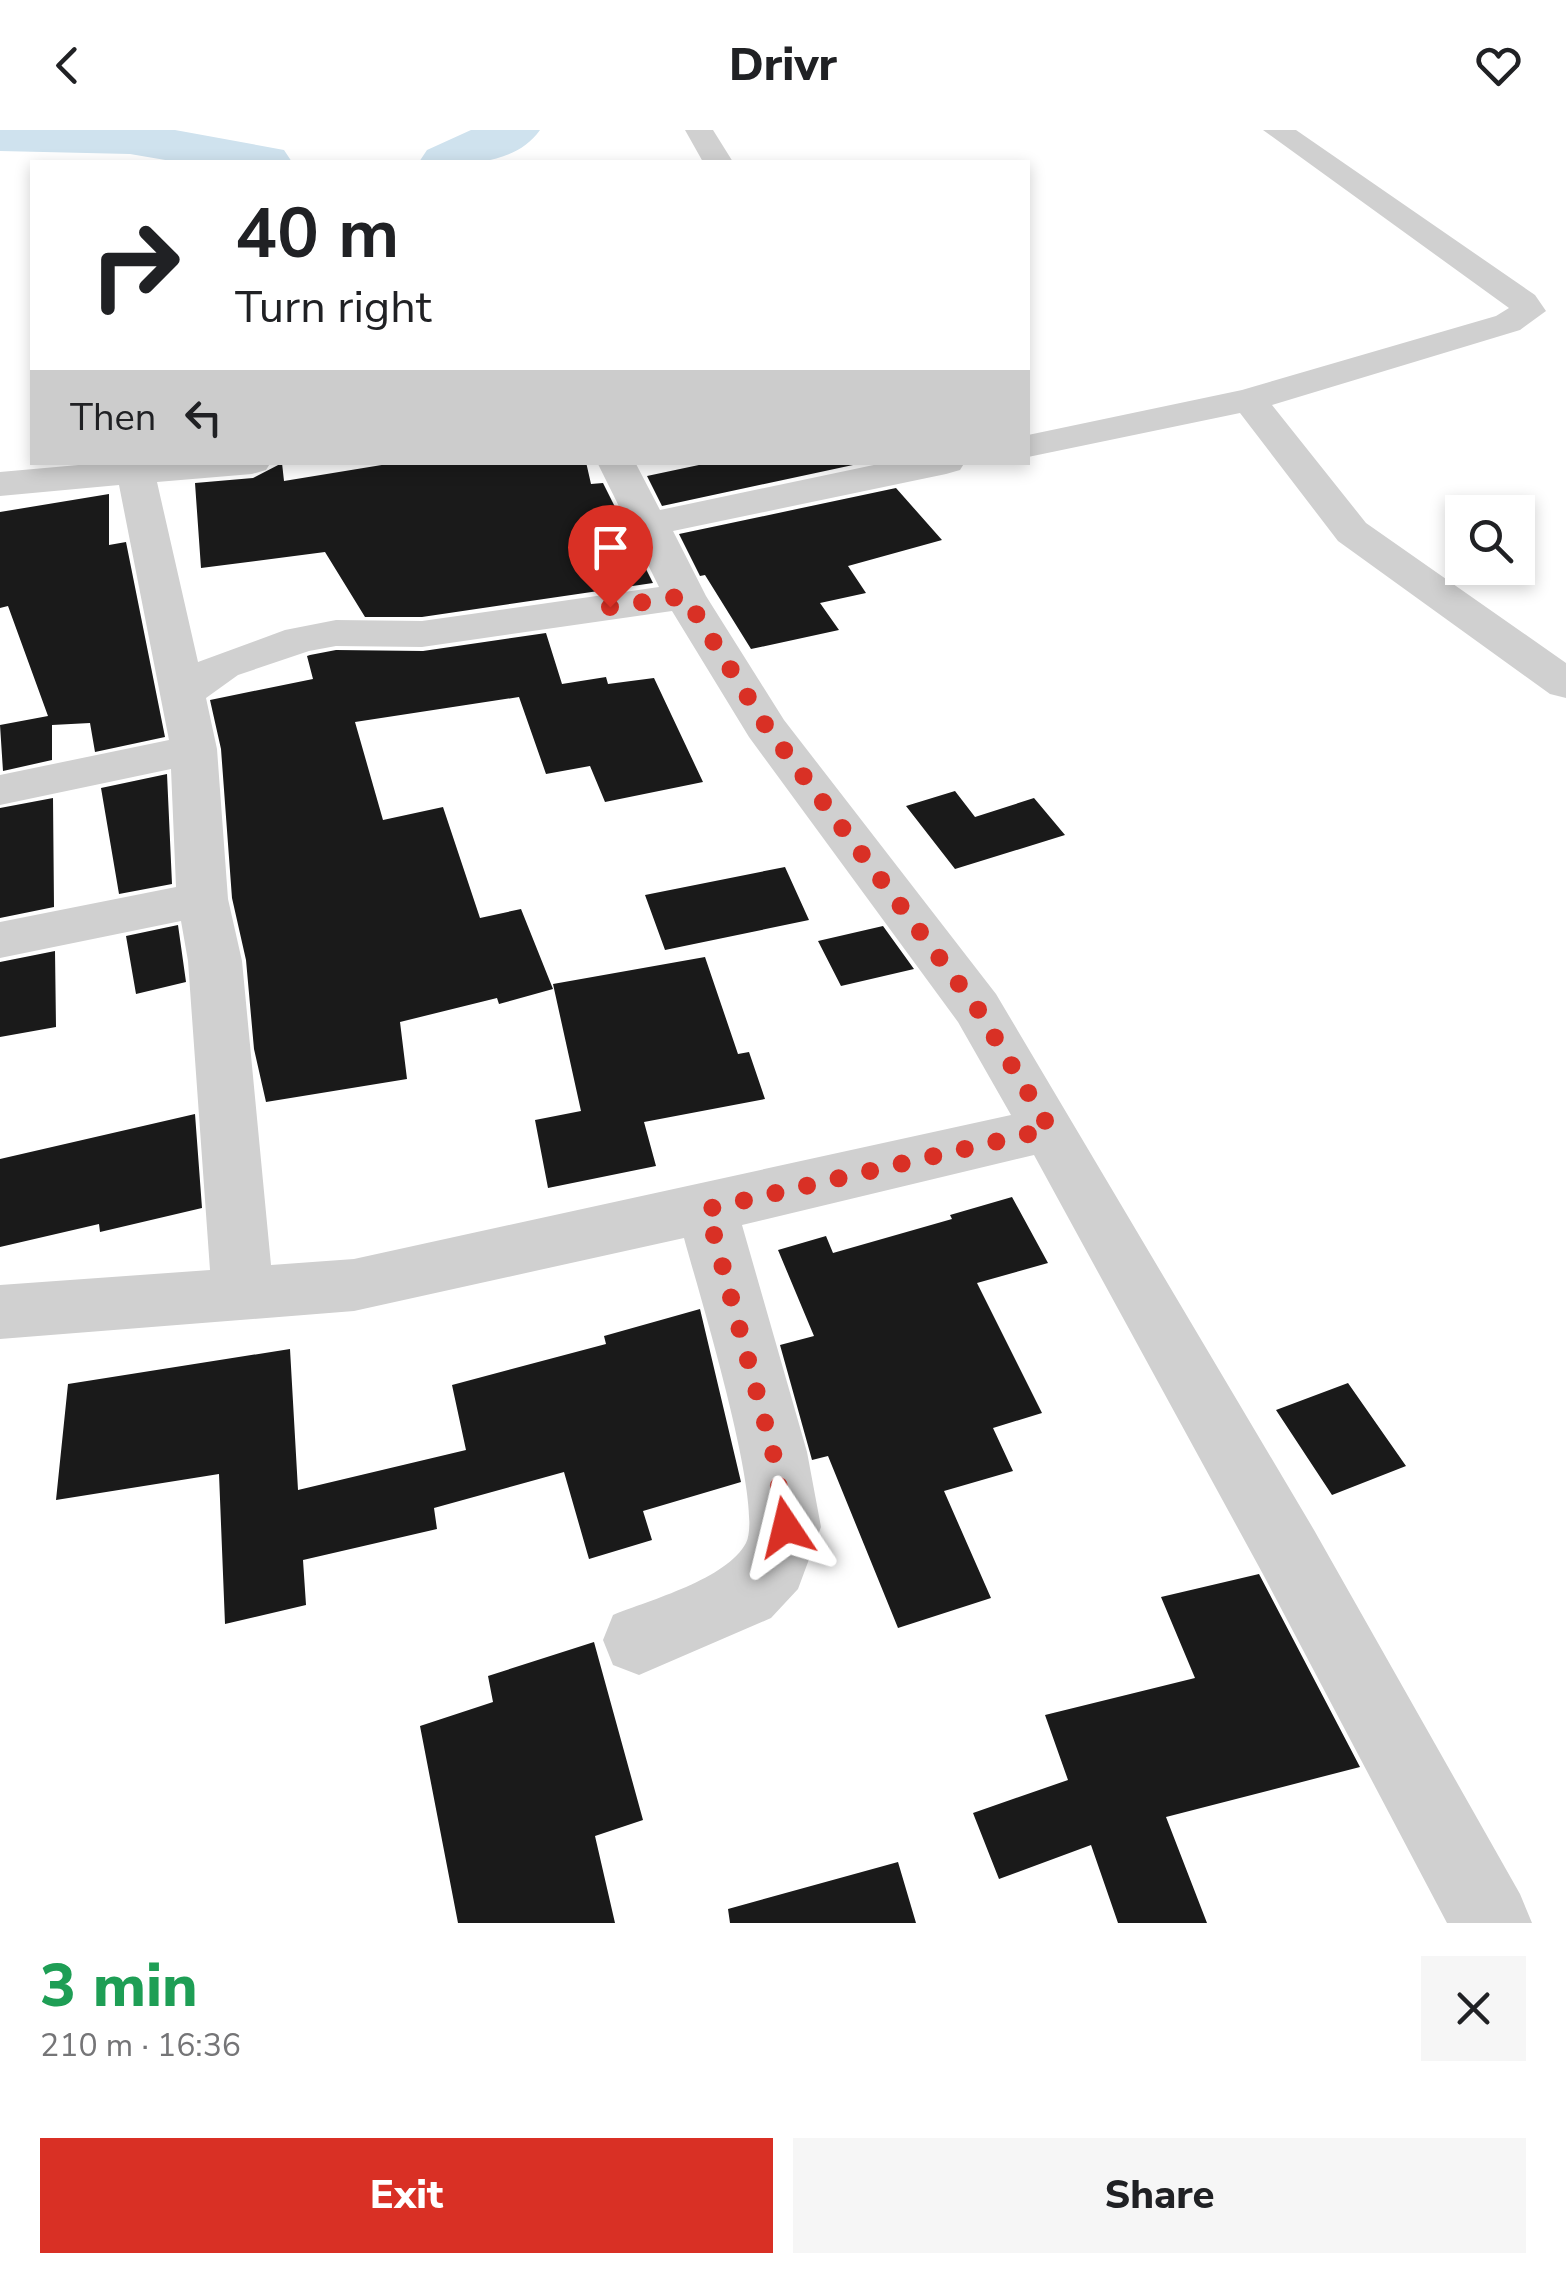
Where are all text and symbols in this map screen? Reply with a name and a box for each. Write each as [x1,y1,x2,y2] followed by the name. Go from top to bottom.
[729,35,837,96] text: Drivr
[40,38,95,93] icon: back
[1471,38,1526,93] icon: heart
[235,186,399,282] text: 40 m
[70,200,200,330] icon: right
[235,277,432,338] text: Turn right
[176,390,231,445] icon: left
[70,392,156,443] text: Then
[1445,495,1535,585] map controls
[1445,495,1535,585] button: search
[568,505,653,608] pin
[583,520,638,575] icon: arrive
[734,1475,838,1579] position arrow
[40,1945,198,2027] text: 3 min
[1421,1956,1526,2061] button: close
[40,2024,241,2067] text: 210 m · 16:36
[40,2138,773,2253] button: Exit
[793,2138,1526,2253] button: Share

